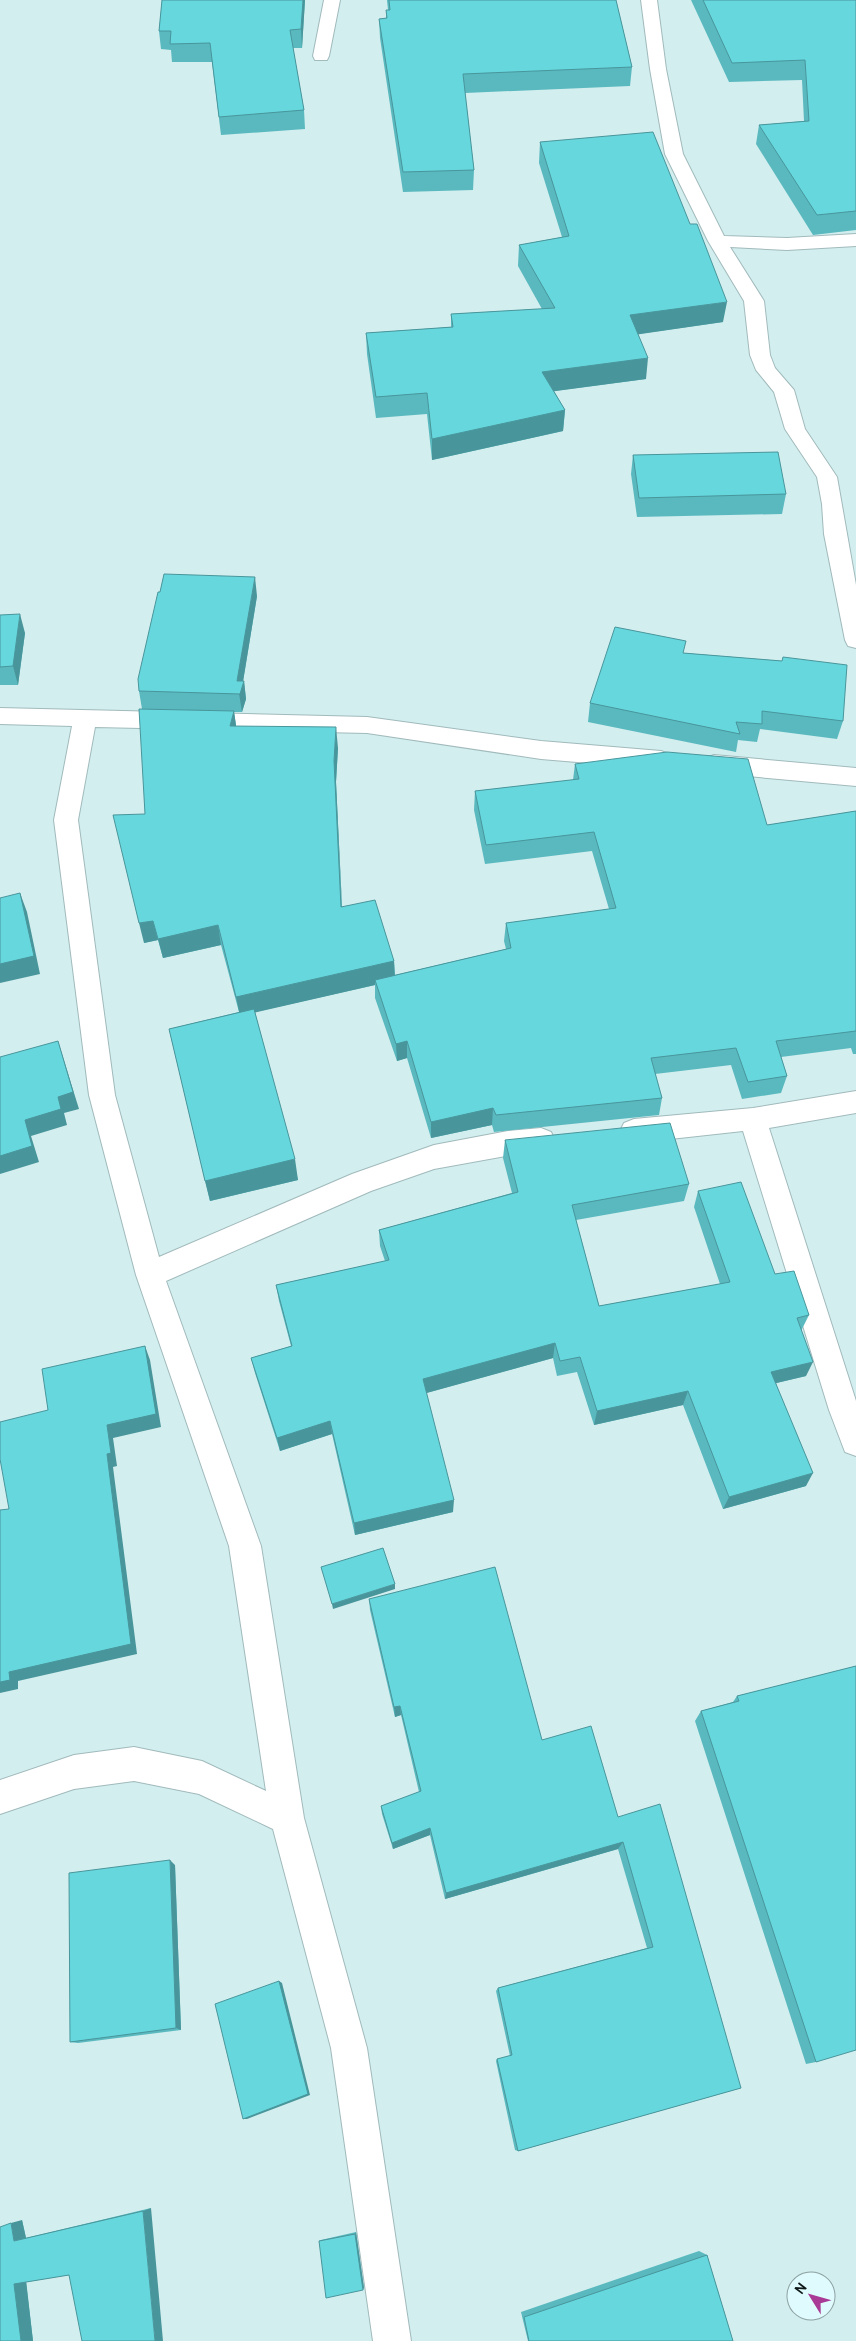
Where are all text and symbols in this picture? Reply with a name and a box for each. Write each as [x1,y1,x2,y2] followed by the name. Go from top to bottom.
[786,2271,836,2321] north arrow
[792,2280,812,2298] text: N

